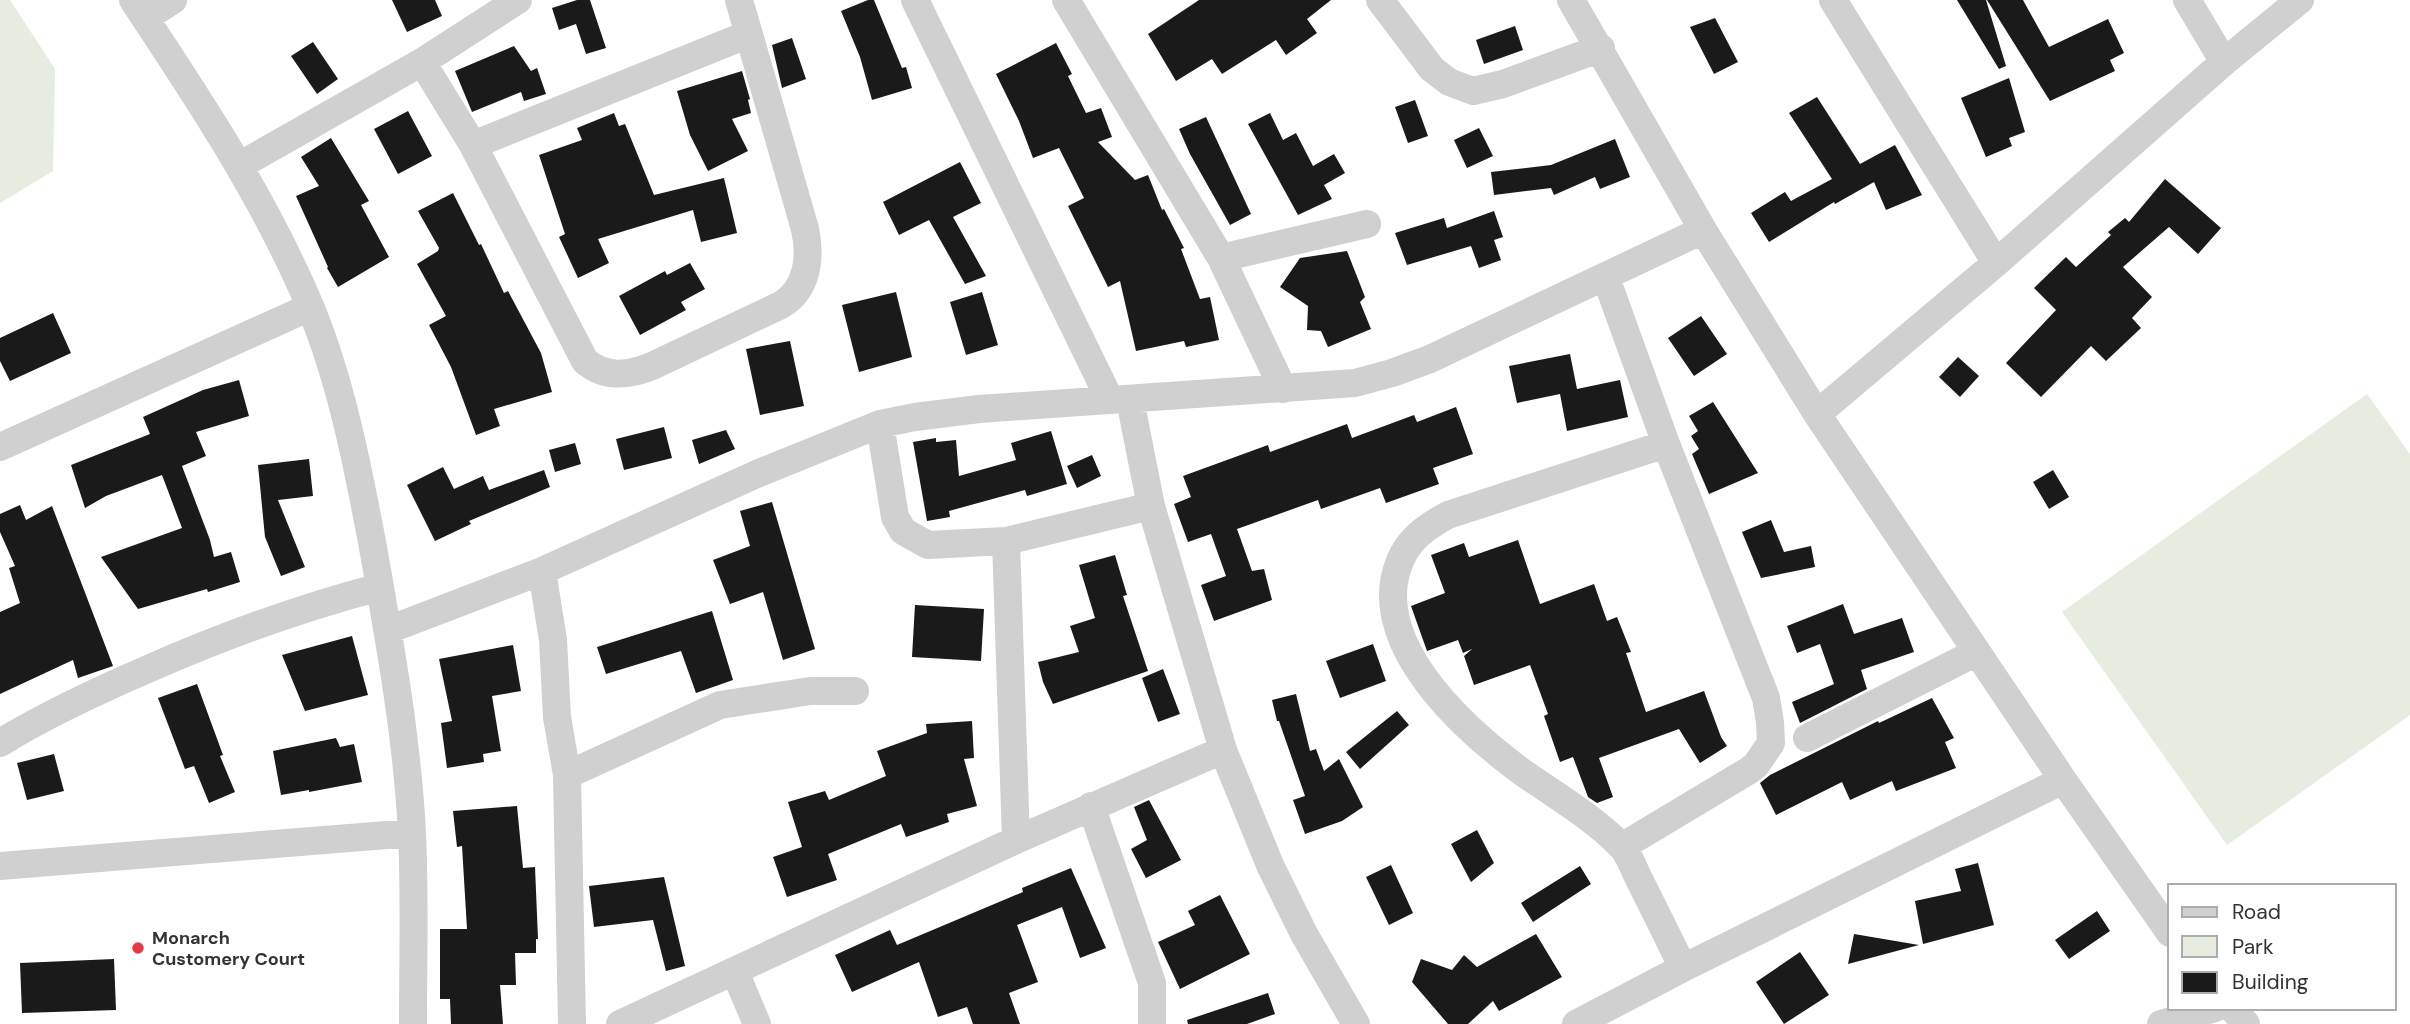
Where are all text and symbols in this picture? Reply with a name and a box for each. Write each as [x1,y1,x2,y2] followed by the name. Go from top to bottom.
[2168,884,2396,1010] legend
[2232,898,2281,926] text: Road
[152,926,305,971] place label: Monarch Customery Court
[2232,933,2274,961] text: Park
[130,940,146,956] marker: Monarch Customery Court
[2232,968,2309,996] text: Building

